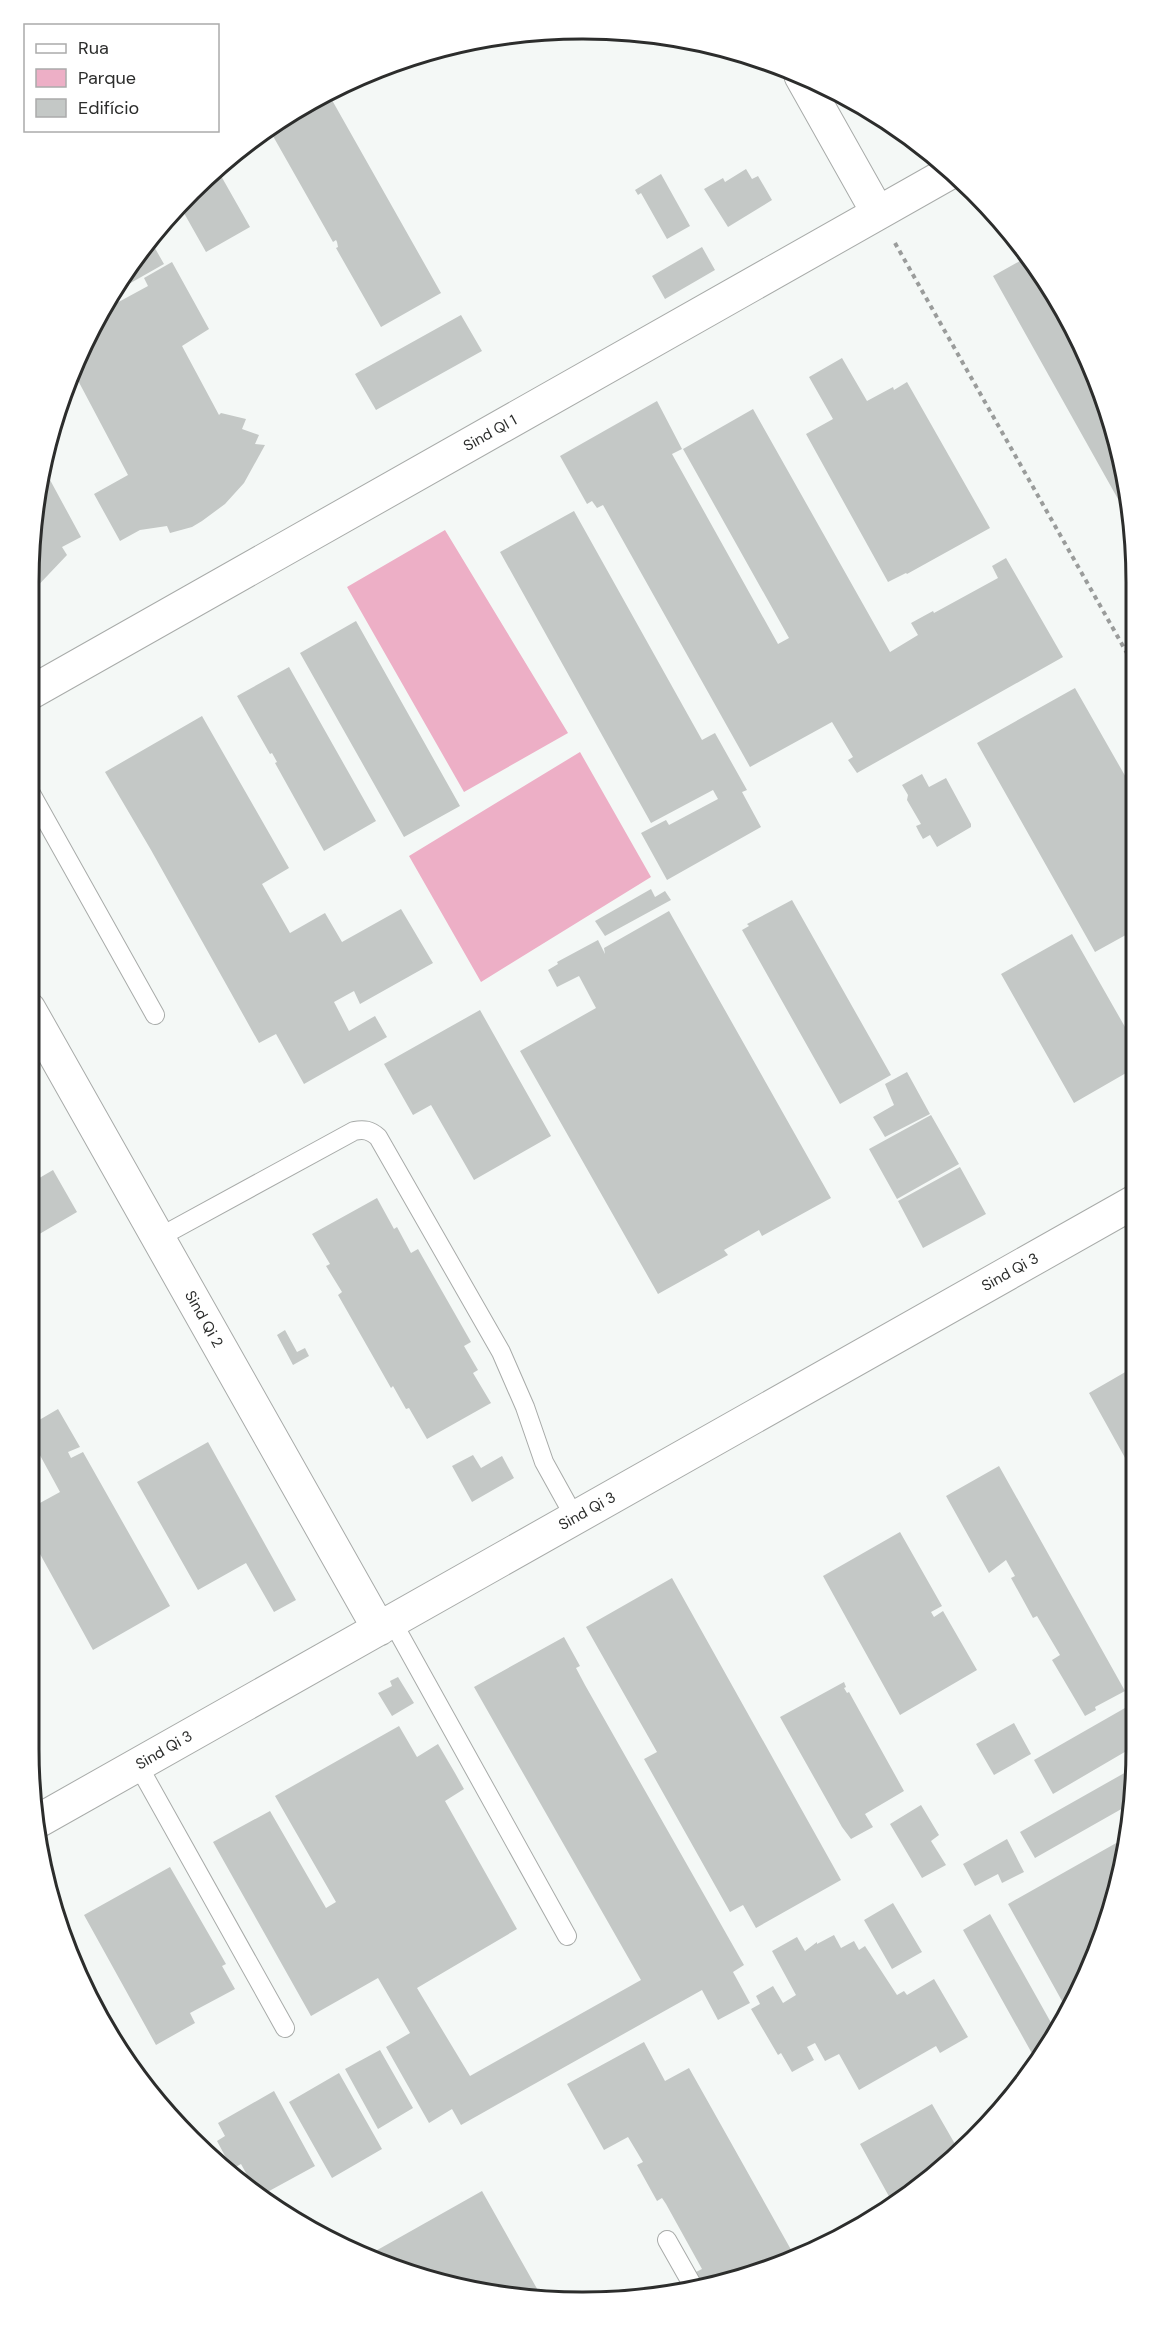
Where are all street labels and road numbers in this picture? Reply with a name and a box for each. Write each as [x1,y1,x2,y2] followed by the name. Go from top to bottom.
[460,410,520,456] street label: Sind QI 1
[978,1248,1042,1296] street label: Sind Qi 3
[180,1287,228,1351] street label: Sind Qi 2
[555,1487,619,1535] street label: Sind Qi 3
[132,1726,196,1774] street label: Sind Qi 3

